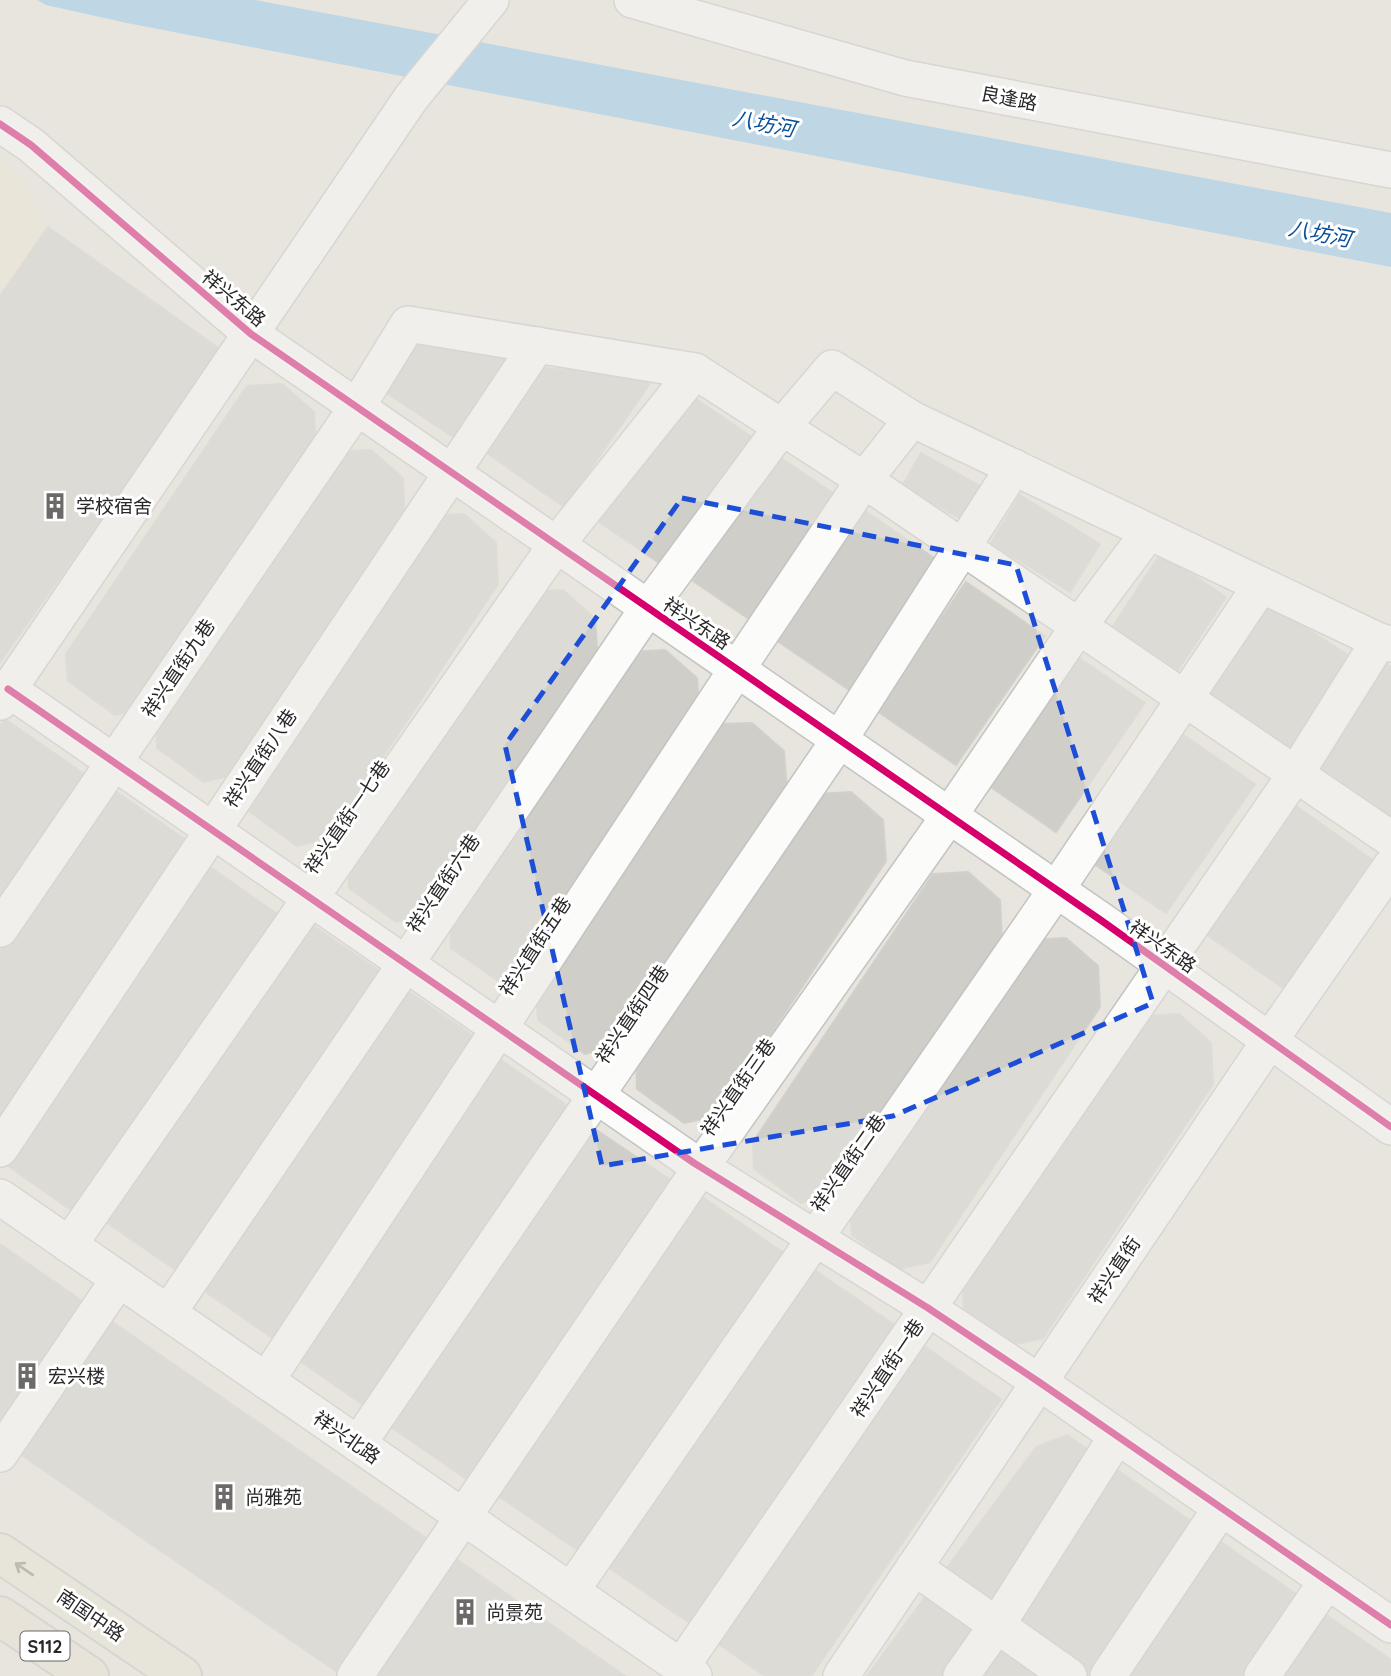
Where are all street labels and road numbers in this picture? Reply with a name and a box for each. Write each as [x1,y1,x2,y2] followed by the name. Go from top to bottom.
[979,81,1039,115] street label: 良逢路
[197,264,271,332] street label: 祥兴东路
[659,592,735,654] street label: 祥兴东路
[136,614,220,722] street label: 祥兴直街九巷
[218,704,302,812] street label: 祥兴直街八巷
[299,756,395,878] street label: 祥兴直街一七巷
[401,829,485,937] street label: 祥兴直街六巷
[494,892,576,1000] street label: 祥兴直街五巷
[1125,914,1201,978] street label: 祥兴东路
[590,960,674,1068] street label: 祥兴直街四巷
[695,1033,781,1141] street label: 祥兴直街三巷
[805,1109,891,1217] street label: 祥兴直街二巷
[1083,1232,1145,1308] street label: 祥兴直街
[845,1314,929,1422] street label: 祥兴直街一巷
[309,1405,385,1469] street label: 祥兴北路
[53,1584,129,1646] street label: 南国中路
[20,1632,70,1660] road number: S112

